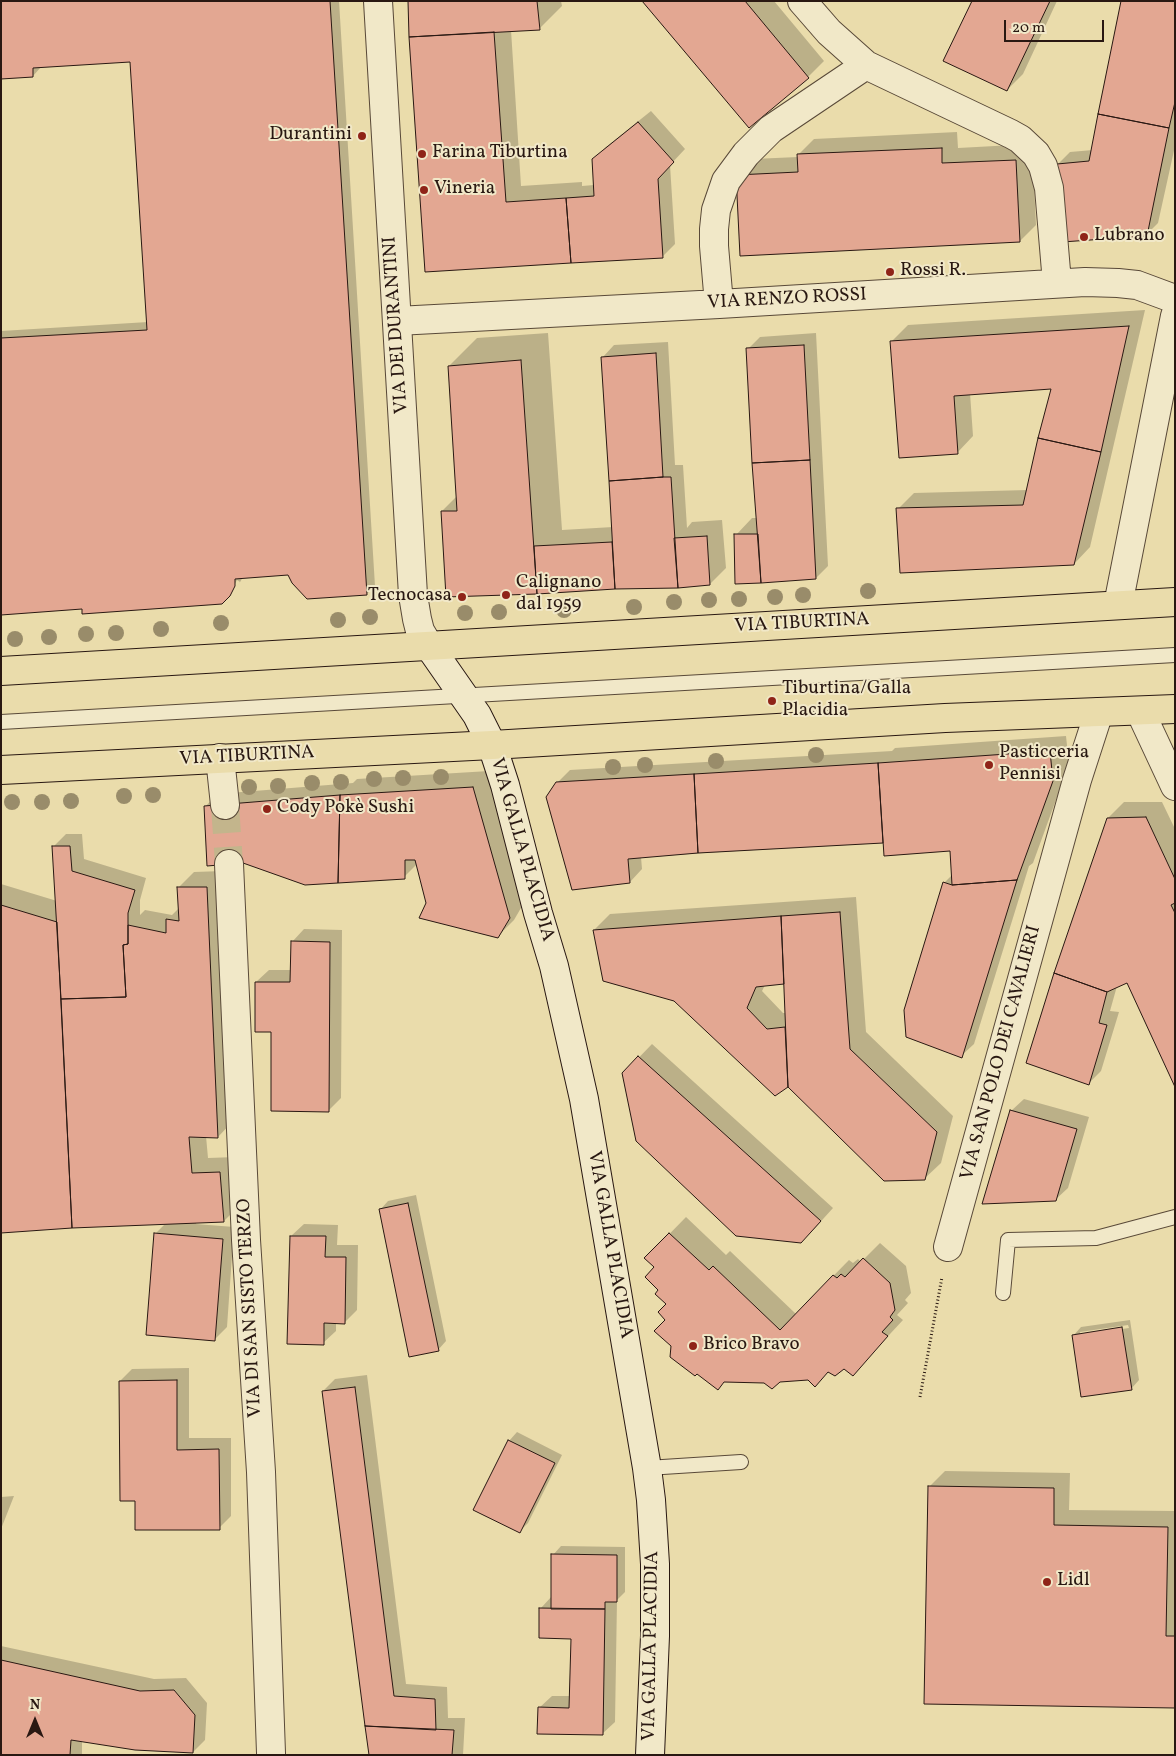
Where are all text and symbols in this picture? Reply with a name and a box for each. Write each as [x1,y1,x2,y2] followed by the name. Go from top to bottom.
[1006,10,1106,42] scale bar
[1012,18,1045,39] text: 20 m
[269,125,352,147] place label: Durantini
[356,130,368,142] marker: Durantini
[432,143,568,165] place label: Farina Tiburtina
[416,148,428,160] marker: Farina Tiburtina
[434,179,495,201] place label: Vineria
[418,184,430,196] marker: Vineria
[1094,226,1165,248] place label: Lubrano
[1078,231,1090,243] marker: Lubrano
[379,235,415,415] street label: VIA DEI DURANTINI
[900,261,966,283] place label: Rossi R.
[884,266,896,278] marker: Rossi R.
[707,284,867,316] street label: VIA RENZO ROSSI
[516,573,601,617] place label: Calignano dal 1959
[368,586,452,608] place label: Tecnocasa
[500,589,512,601] marker: Calignano dal 1959
[456,591,468,603] marker: Tecnocasa
[734,609,870,639] street label: VIA TIBURTINA
[782,679,911,723] place label: Tiburtina/Galla Placidia
[766,695,778,707] marker: Tiburtina/Galla Placidia
[179,742,315,772] street label: VIA TIBURTINA
[999,743,1089,787] place label: Pasticceria Pennisi
[484,756,558,944] street label: VIA GALLA PLACIDIA
[983,759,995,771] marker: Pasticceria Pennisi
[277,798,414,820] place label: Cody Pokè Sushi
[261,803,273,815] marker: Cody Pokè Sushi
[957,923,1047,1183] street label: VIA SAN POLO DEI CAVALIERI
[581,1150,637,1340] street label: VIA GALLA PLACIDIA
[234,1198,268,1418] street label: VIA DI SAN SISTO TERZO
[703,1335,800,1357] place label: Brico Bravo
[687,1340,699,1352] marker: Brico Bravo
[639,1551,665,1741] street label: VIA GALLA PLACIDIA
[1057,1571,1090,1593] place label: Lidl
[1041,1576,1053,1588] marker: Lidl
[10,1696,60,1746] north arrow
[30,1696,40,1715] text: N

